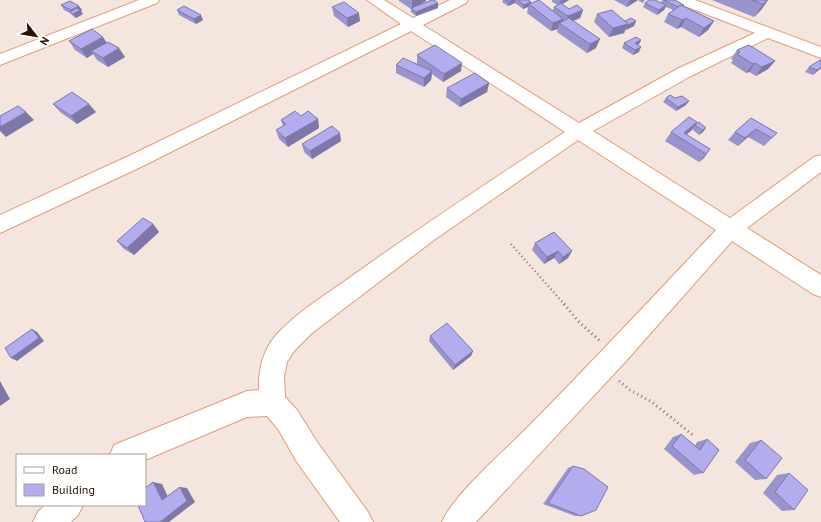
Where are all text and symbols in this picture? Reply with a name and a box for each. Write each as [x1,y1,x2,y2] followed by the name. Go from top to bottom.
[16,16,56,56] north arrow
[37,34,52,48] text: N
[16,454,146,506] legend
[52,462,77,477] text: Road
[52,482,95,497] text: Building

